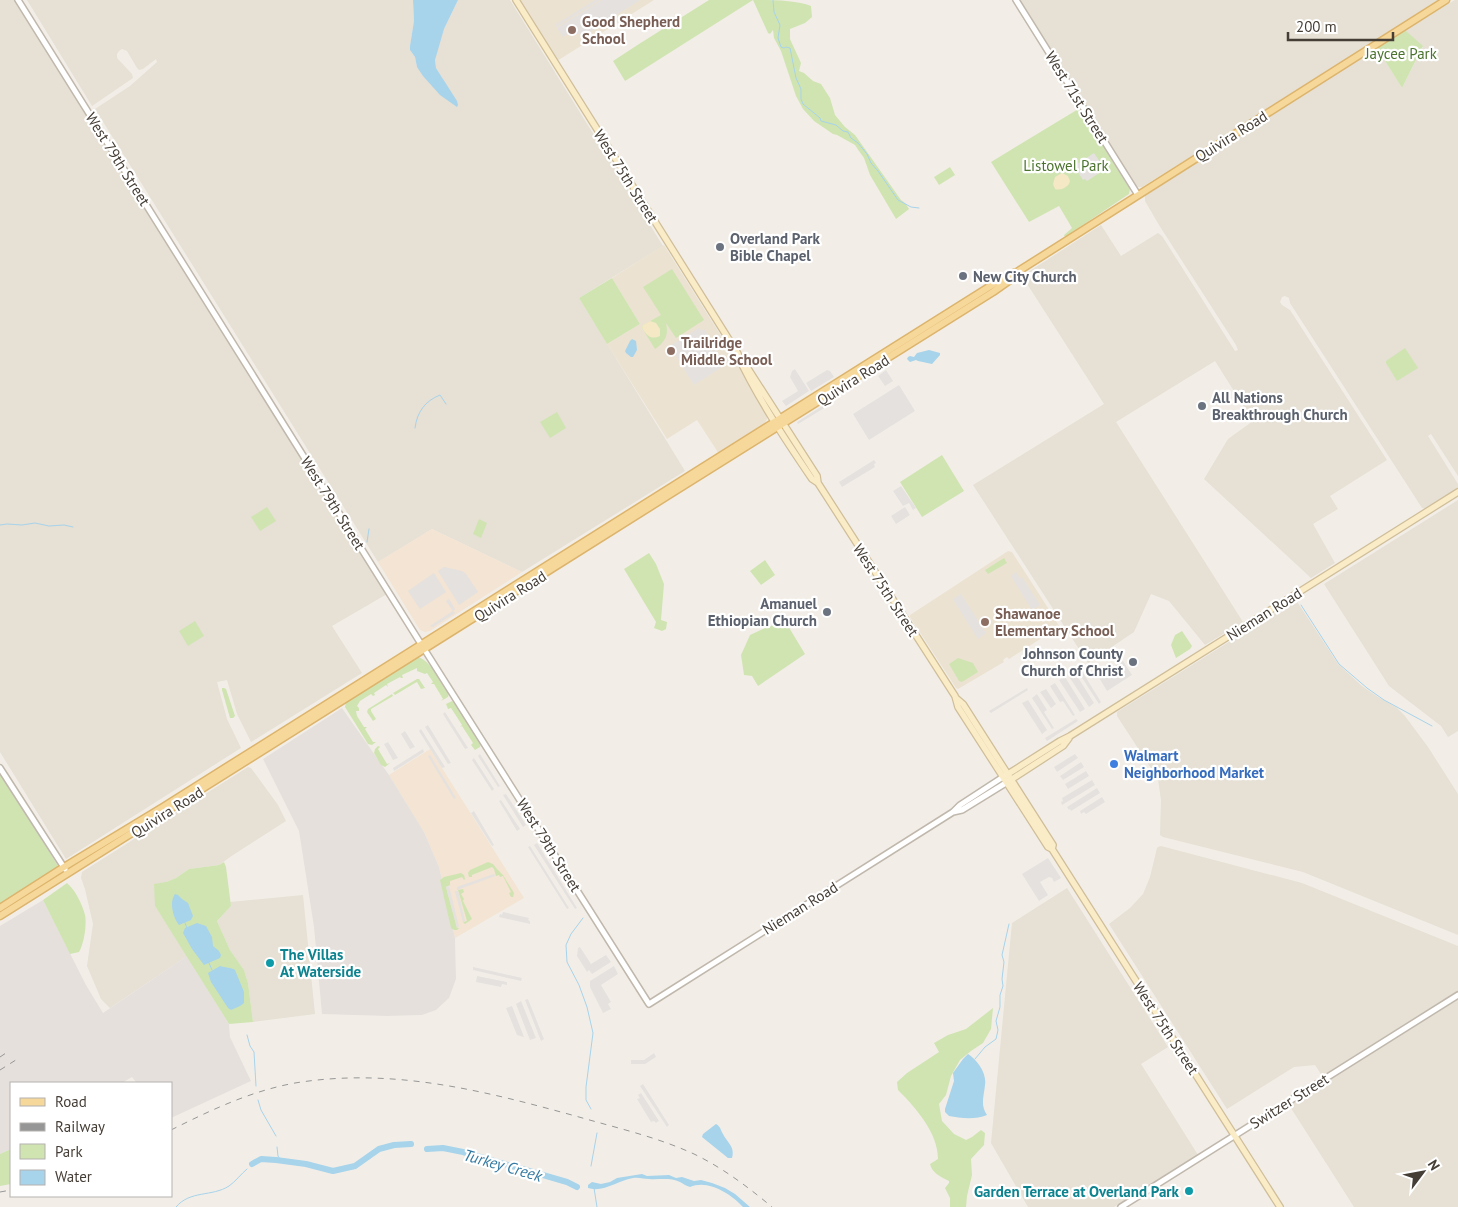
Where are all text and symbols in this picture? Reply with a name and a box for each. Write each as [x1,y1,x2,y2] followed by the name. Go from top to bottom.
[1288,10,1393,42] scale bar
[582,12,680,48] place label: Good Shepherd School
[1296,17,1337,36] text: 200 m
[566,24,578,36] marker: Good Shepherd School
[1364,44,1438,63] park label: Jaycee Park
[1041,47,1113,147] street label: West 71st Street
[1191,106,1271,166] street label: Quivira Road
[82,109,154,209] street label: West 79th Street
[590,126,662,226] street label: West 75th Street
[1023,156,1109,175] park label: Listowel Park
[730,229,821,265] place label: Overland Park Bible Chapel
[714,241,726,253] marker: Overland Park Bible Chapel
[973,267,1077,286] place label: New City Church
[957,270,969,282] marker: New City Church
[681,333,773,369] place label: Trailridge Middle School
[665,345,677,357] marker: Trailridge Middle School
[813,350,893,410] street label: Quivira Road
[1212,388,1348,424] place label: All Nations Breakthrough Church
[1196,400,1208,412] marker: All Nations Breakthrough Church
[297,453,369,553] street label: West 79th Street
[849,540,923,640] street label: West 75th Street
[470,566,550,626] street label: Quivira Road
[1223,583,1305,645] street label: Nieman Road
[708,594,818,630] place label: Amanuel Ethiopian Church
[995,604,1115,640] place label: Shawanoe Elementary School
[821,606,833,618] marker: Amanuel Ethiopian Church
[979,616,991,628] marker: Shawanoe Elementary School
[1021,644,1124,680] place label: Johnson County Church of Christ
[1127,656,1139,668] marker: Johnson County Church of Christ
[1124,746,1265,782] place label: Walmart Neighborhood Market
[1108,758,1120,770] marker: Walmart Neighborhood Market
[127,782,207,842] street label: Quivira Road
[513,795,585,895] street label: West 79th Street
[759,877,841,939] street label: Nieman Road
[280,945,361,981] place label: The Villas At Waterside
[264,957,276,969] marker: The Villas At Waterside
[1129,978,1203,1078] street label: West 75th Street
[1246,1069,1332,1133] street label: Switzer Street
[10,1082,172,1197] legend
[55,1092,87,1111] text: Road
[55,1117,105,1136] text: Railway
[55,1142,83,1161] text: Park
[461,1144,545,1186] water label: Turkey Creek
[1398,1147,1448,1197] north arrow
[1424,1156,1444,1174] text: N
[55,1167,92,1186] text: Water
[974,1182,1180,1201] place label: Garden Terrace at Overland Park
[1183,1185,1195,1197] marker: Garden Terrace at Overland Park

